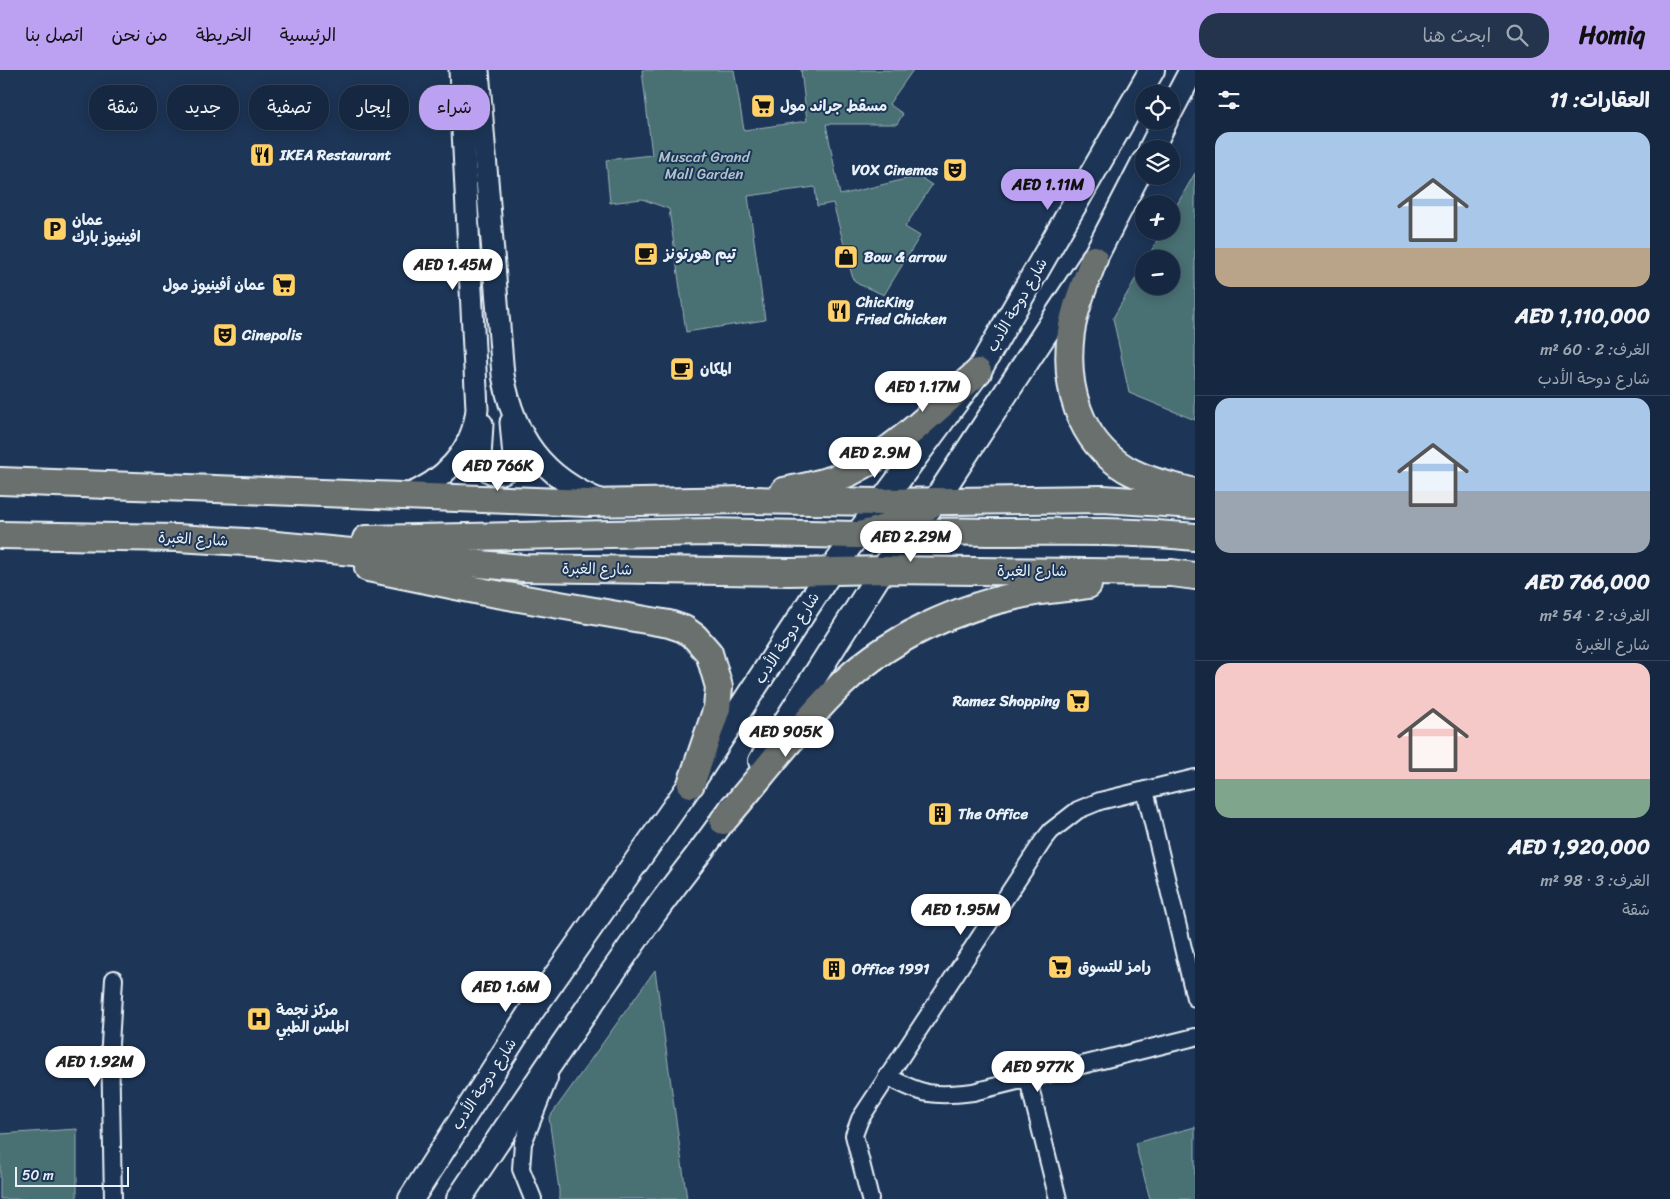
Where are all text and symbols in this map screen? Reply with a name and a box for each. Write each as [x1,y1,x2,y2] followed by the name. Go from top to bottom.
[1199,13,1549,58] search box
[1579,14,1645,56] text: Homiq
[25,19,84,51] text: اتصل بنا
[112,19,168,51] text: من نحن
[196,19,252,51] text: الخريطة
[280,19,336,51] text: الرئيسية
[1423,19,1491,52] text: ابحث هنا
[1503,21,1531,49] icon: search
[1550,81,1650,119] text: العقارات: 11
[89,85,157,130] chip: شقة
[167,85,239,130] chip: جديد
[249,85,329,130] chip: تصفية
[339,85,409,130] chip: إيجار
[419,85,490,130] chip: شراء
[1135,85,1180,295] map controls
[1135,85,1180,130] button: locate
[1215,86,1243,114] icon: filters
[750,93,776,119] supermarket icon: مسقط جراند مول
[780,93,887,119] place label: مسقط جراند مول
[1135,140,1180,185] button: layers
[249,142,275,168] restaurant icon: IKEA Restaurant
[279,142,392,168] place label: IKEA Restaurant
[658,144,751,187] park label: Muscat Grand Mall Garden
[851,157,939,183] place label: VOX Cinemas
[942,157,968,183] theatre icon: VOX Cinemas
[1388,165,1478,255] icon: home
[991,168,1105,211] pin: AED 1.11M
[1012,170,1084,199] text: AED 1.11M
[1135,195,1180,240] button: +
[72,207,141,250] place label: عمان افينيوز بارك
[42,216,68,242] parking icon: عمان افينيوز بارك
[633,241,659,267] cafe icon: تيم هورتونز
[662,241,737,267] place label: تيم هورتونز
[833,244,859,270] shop icon: Bow & arrow
[864,244,947,270] place label: Bow & arrow
[396,248,510,291] pin: AED 1.45M
[414,250,492,279] text: AED 1.45M
[1135,250,1180,295] button: −
[979,253,1055,357] street label: شارع دوحة الأدب
[163,272,266,298] place label: عمان أفينيوز مول
[271,272,297,298] supermarket icon: عمان أفينيوز مول
[855,289,948,332] place label: ChicKing Fried Chicken
[1515,297,1650,335] text: AED 1,110,000
[826,298,852,324] restaurant icon: ChicKing Fried Chicken
[212,322,238,348] theatre icon: Cinepolis
[241,322,303,348] place label: Cinepolis
[1540,335,1650,364] text: الغرف: 2 · 60 m²
[669,356,695,382] cafe icon: المكان
[700,356,732,382] place label: المكان
[1538,364,1650,393] text: شارع دوحة الأدب
[866,370,980,413] pin: AED 1.17M
[886,372,960,401] text: AED 1.17M
[1388,430,1478,520] icon: home
[823,436,927,479] pin: AED 2.9M
[840,438,910,467] text: AED 2.9M
[446,450,550,492] pin: AED 766K
[463,451,533,480] text: AED 766K
[854,520,968,563] pin: AED 2.29M
[871,522,951,551] text: AED 2.29M
[157,524,229,554] street label: شارع الغبرة
[562,555,632,583] street label: شارع الغبرة
[997,558,1067,584] street label: شارع الغبرة
[1525,563,1650,601] text: AED 766,000
[747,587,827,689] street label: شارع دوحة الأدب
[1540,601,1650,630] text: الغرف: 2 · 54 m²
[1575,630,1650,659] text: شارع الغبرة
[952,688,1060,714] place label: Ramez Shopping
[1065,688,1091,714] supermarket icon: Ramez Shopping
[1388,695,1478,785] icon: home
[734,716,838,758] pin: AED 905K
[750,717,822,746] text: AED 905K
[927,801,953,827] building icon: The Office
[958,801,1028,827] place label: The Office
[1508,828,1650,866] text: AED 1,920,000
[1540,866,1650,895] text: الغرف: 3 · 98 m²
[904,894,1018,936] pin: AED 1.95M
[922,895,1000,924] text: AED 1.95M
[1622,895,1650,924] text: شقة
[1047,954,1073,980] supermarket icon: رامز للتسوق
[1078,954,1151,980] place label: رامز للتسوق
[821,956,847,982] building icon: Office 1991
[851,956,930,982] place label: Office 1991
[454,970,558,1013] pin: AED 1.6M
[472,972,540,1001] text: AED 1.6M
[276,997,349,1041] place label: مركز نجمة اطلس الطبي
[246,1006,272,1032] hospital icon: مركز نجمة اطلس الطبي
[444,1033,524,1135] street label: شارع دوحة الأدب
[38,1046,152,1088] pin: AED 1.92M
[56,1047,134,1076] text: AED 1.92M
[986,1050,1090,1093] pin: AED 977K
[1003,1052,1073,1081] text: AED 977K
[22,1163,54,1188] text: 50 m
[15,1164,129,1187] scale bar

